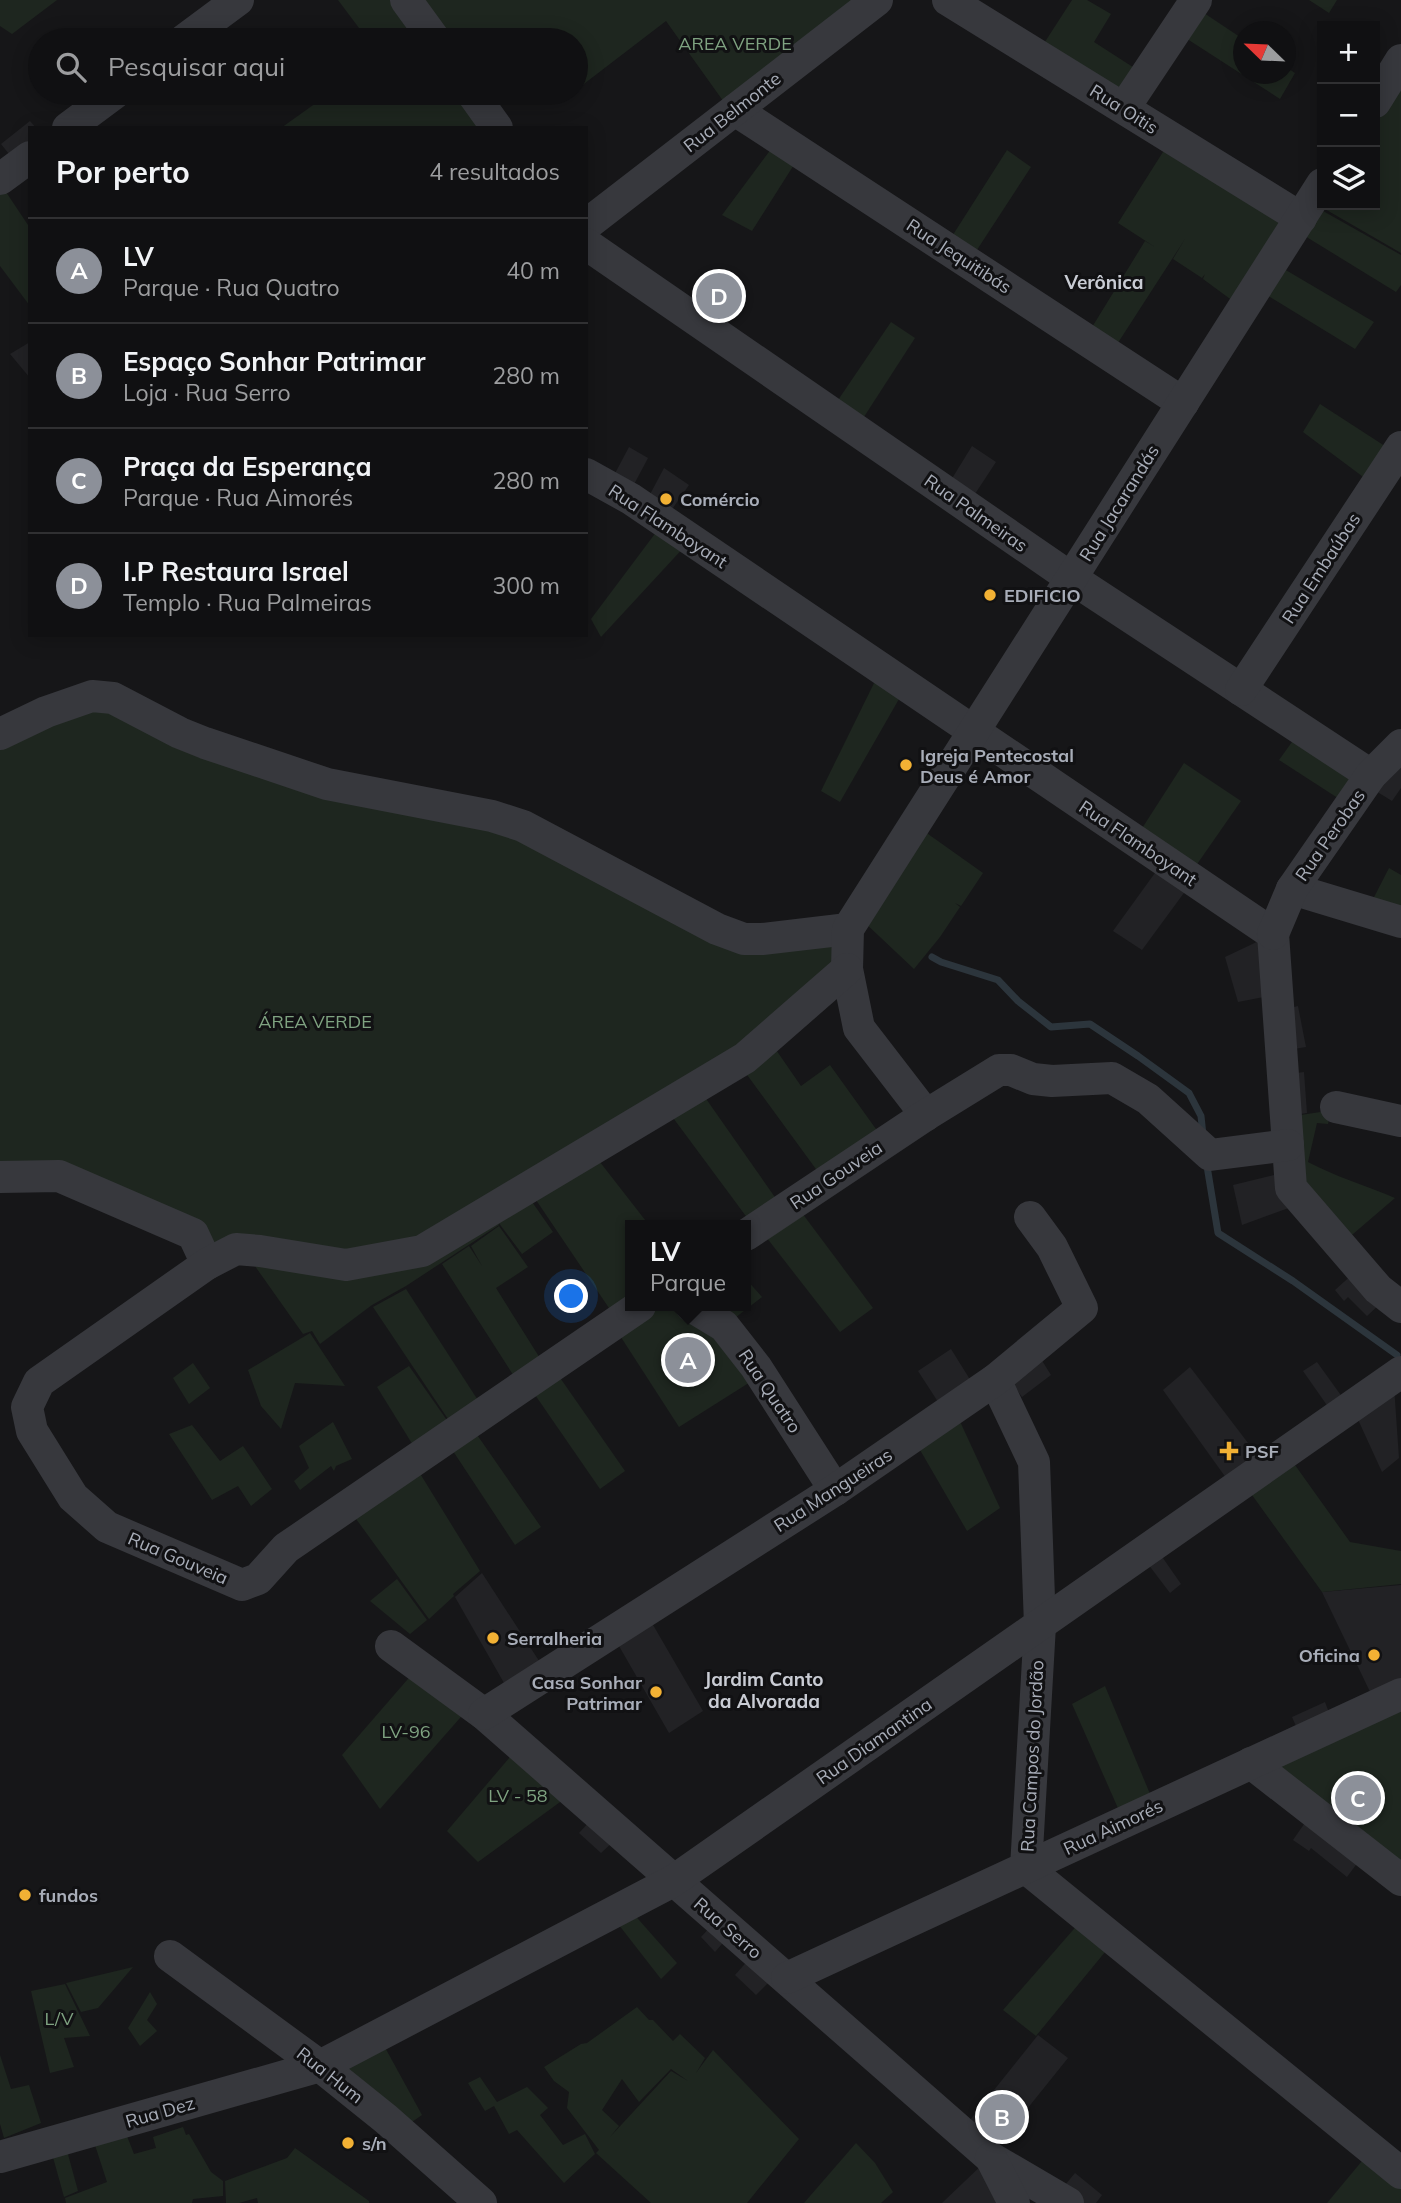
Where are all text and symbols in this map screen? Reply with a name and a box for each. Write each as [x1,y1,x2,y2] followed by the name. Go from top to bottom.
[1233,21,1296,84] north arrow
[1317,21,1380,210] map controls
[1317,21,1380,84] button: +
[28,28,588,105] search box
[678,32,792,55] park label: AREA VERDE
[52,48,90,86] icon: search
[108,50,285,83] text: Pesquisar aqui
[679,67,785,157] street label: Rua Belmonte
[1086,79,1162,139] street label: Rua Oitis
[1317,84,1380,147] button: −
[1317,147,1380,210] button: layers
[56,153,190,191] text: Por perto
[429,157,560,186] text: 4 resultados
[902,214,1016,299] street label: Rua Jequitibás
[123,240,154,273] text: LV
[70,256,88,285] text: A
[506,256,560,285] text: 40 m
[696,270,742,322] pin: D
[1063,270,1144,294] district label: Verônica
[123,273,340,302] text: Parque · Rua Quatro
[123,345,425,378] text: Espaço Sonhar Patrimar
[71,361,87,390] text: B
[492,361,560,390] text: 280 m
[123,378,291,407] text: Loja · Rua Serro
[1074,440,1164,566] street label: Rua Jacarandás
[123,450,372,483] text: Praça da Esperança
[71,466,87,495] text: C
[492,466,560,495] text: 280 m
[920,469,1032,557] street label: Rua Palmeiras
[604,479,732,573] street label: Rua Flamboyant
[123,483,353,512] text: Parque · Rua Aimorés
[680,488,760,511] place label: Comércio
[658,491,674,507] marker: Comércio
[1277,508,1365,628] street label: Rua Embaúbas
[123,555,349,588] text: I.P Restaura Israel
[70,571,88,600] text: D
[492,571,560,600] text: 300 m
[1004,584,1081,607] place label: EDIFICIO
[982,587,998,603] marker: EDIFICIO
[123,588,372,617] text: Templo · Rua Palmeiras
[920,744,1074,788] place label: Igreja Pentecostal Deus é Amor
[898,757,914,773] marker: Igreja Pentecostal Deus é Amor
[1290,785,1370,885] street label: Rua Perobas
[1075,795,1201,891] street label: Rua Flamboyant
[258,1010,372,1033] park label: ÁREA VERDE
[785,1136,887,1214] street label: Rua Gouveia
[625,1220,751,1311] popup
[650,1235,681,1268] text: LV
[650,1268,726,1297] text: Parque
[554,1279,588,1313] your location
[665,1334,711,1386] pin: A
[734,1345,806,1437] street label: Rua Quatro
[1245,1440,1279,1463] place label: PSF
[1219,1441,1239,1461] marker: PSF
[769,1443,897,1537] street label: Rua Mangueiras
[125,1527,231,1589] street label: Rua Gouveia
[507,1627,602,1650] place label: Serralheria
[485,1630,501,1646] marker: Serralheria
[1299,1644,1360,1667] place label: Oficina
[1366,1647,1382,1663] marker: Oficina
[1015,1660,1049,1852] street label: Rua Campos do Jordão
[704,1667,824,1713] district label: Jardim Canto da Alvorada
[532,1671,643,1715] place label: Casa Sonhar Patrimar
[648,1684,664,1700] marker: Casa Sonhar Patrimar
[812,1693,936,1789] street label: Rua Diamantina
[381,1720,431,1743] park label: LV-96
[1335,1772,1381,1824] pin: C
[488,1784,548,1807] park label: LV - 58
[1060,1794,1166,1860] street label: Rua Aimorés
[39,1884,98,1907] place label: fundos
[17,1887,33,1903] marker: fundos
[689,1892,767,1964] street label: Rua Serro
[44,2007,74,2030] park label: L/V
[292,2042,368,2108] street label: Rua Hum
[123,2091,197,2133] street label: Rua Dez
[979,2091,1025,2143] pin: B
[362,2132,386,2155] place label: s/n
[340,2135,356,2151] marker: s/n

